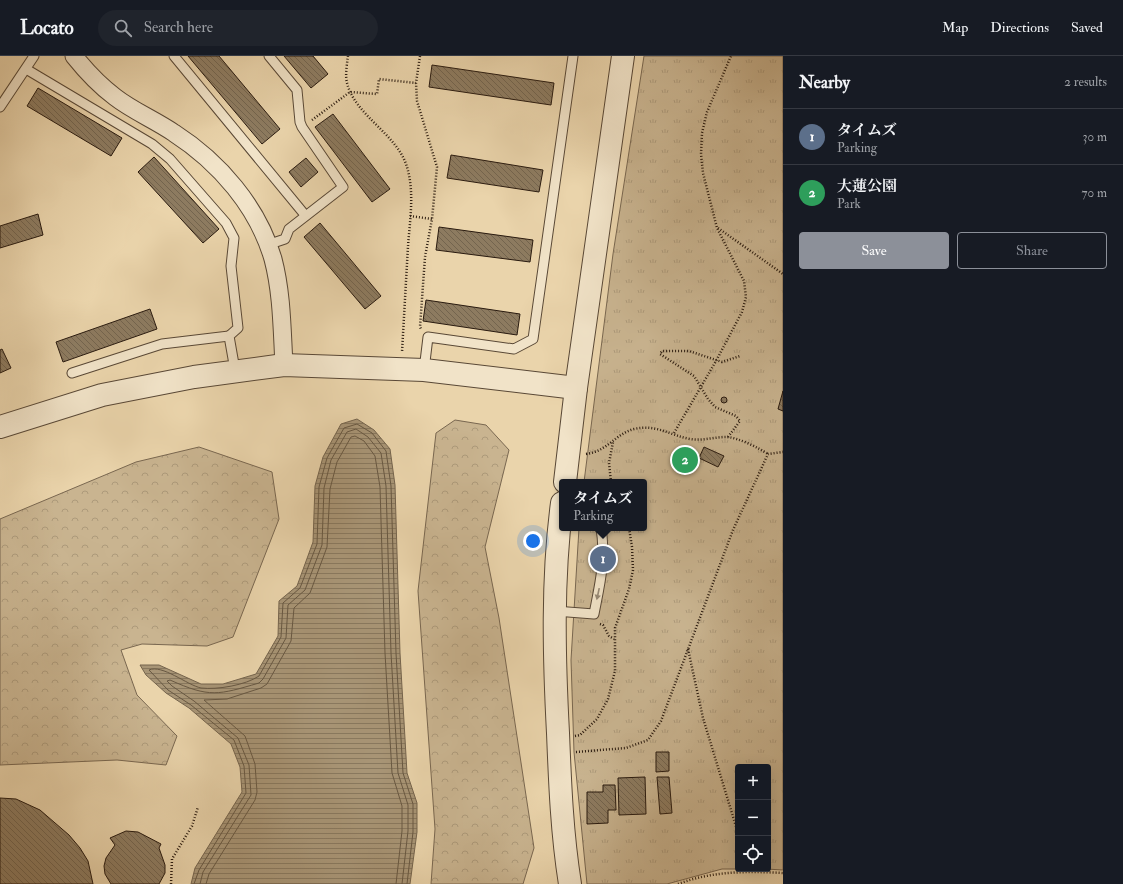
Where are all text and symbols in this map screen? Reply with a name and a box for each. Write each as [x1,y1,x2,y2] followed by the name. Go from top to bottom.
[98,10,378,46] search box
[20,16,74,40] text: Locato
[112,17,134,39] icon: search
[144,18,213,37] text: Search here
[942,19,968,36] text: Map
[990,19,1049,36] text: Directions
[1071,19,1103,36] text: Saved
[799,72,850,93] text: Nearby
[1064,74,1107,90] text: 2 results
[837,121,897,140] text: タイムズ
[810,129,814,145] text: 1
[1083,129,1107,145] text: 30 m
[837,140,877,156] text: Parking
[837,177,897,196] text: 大蓮公園
[809,185,815,201] text: 2
[1082,185,1107,201] text: 70 m
[837,196,861,212] text: Park
[799,232,949,269] button: Save
[957,232,1107,269] button: Share
[672,445,698,475] pin: 2
[559,479,647,531] popup
[573,489,633,508] text: タイムズ
[573,508,613,524] text: Parking
[523,531,543,551] your location
[590,544,616,574] pin: 1
[595,588,601,600] one-way arrow
[735,764,771,872] map controls
[735,764,771,800] button: +
[735,800,771,836] button: −
[735,836,771,872] button: locate

